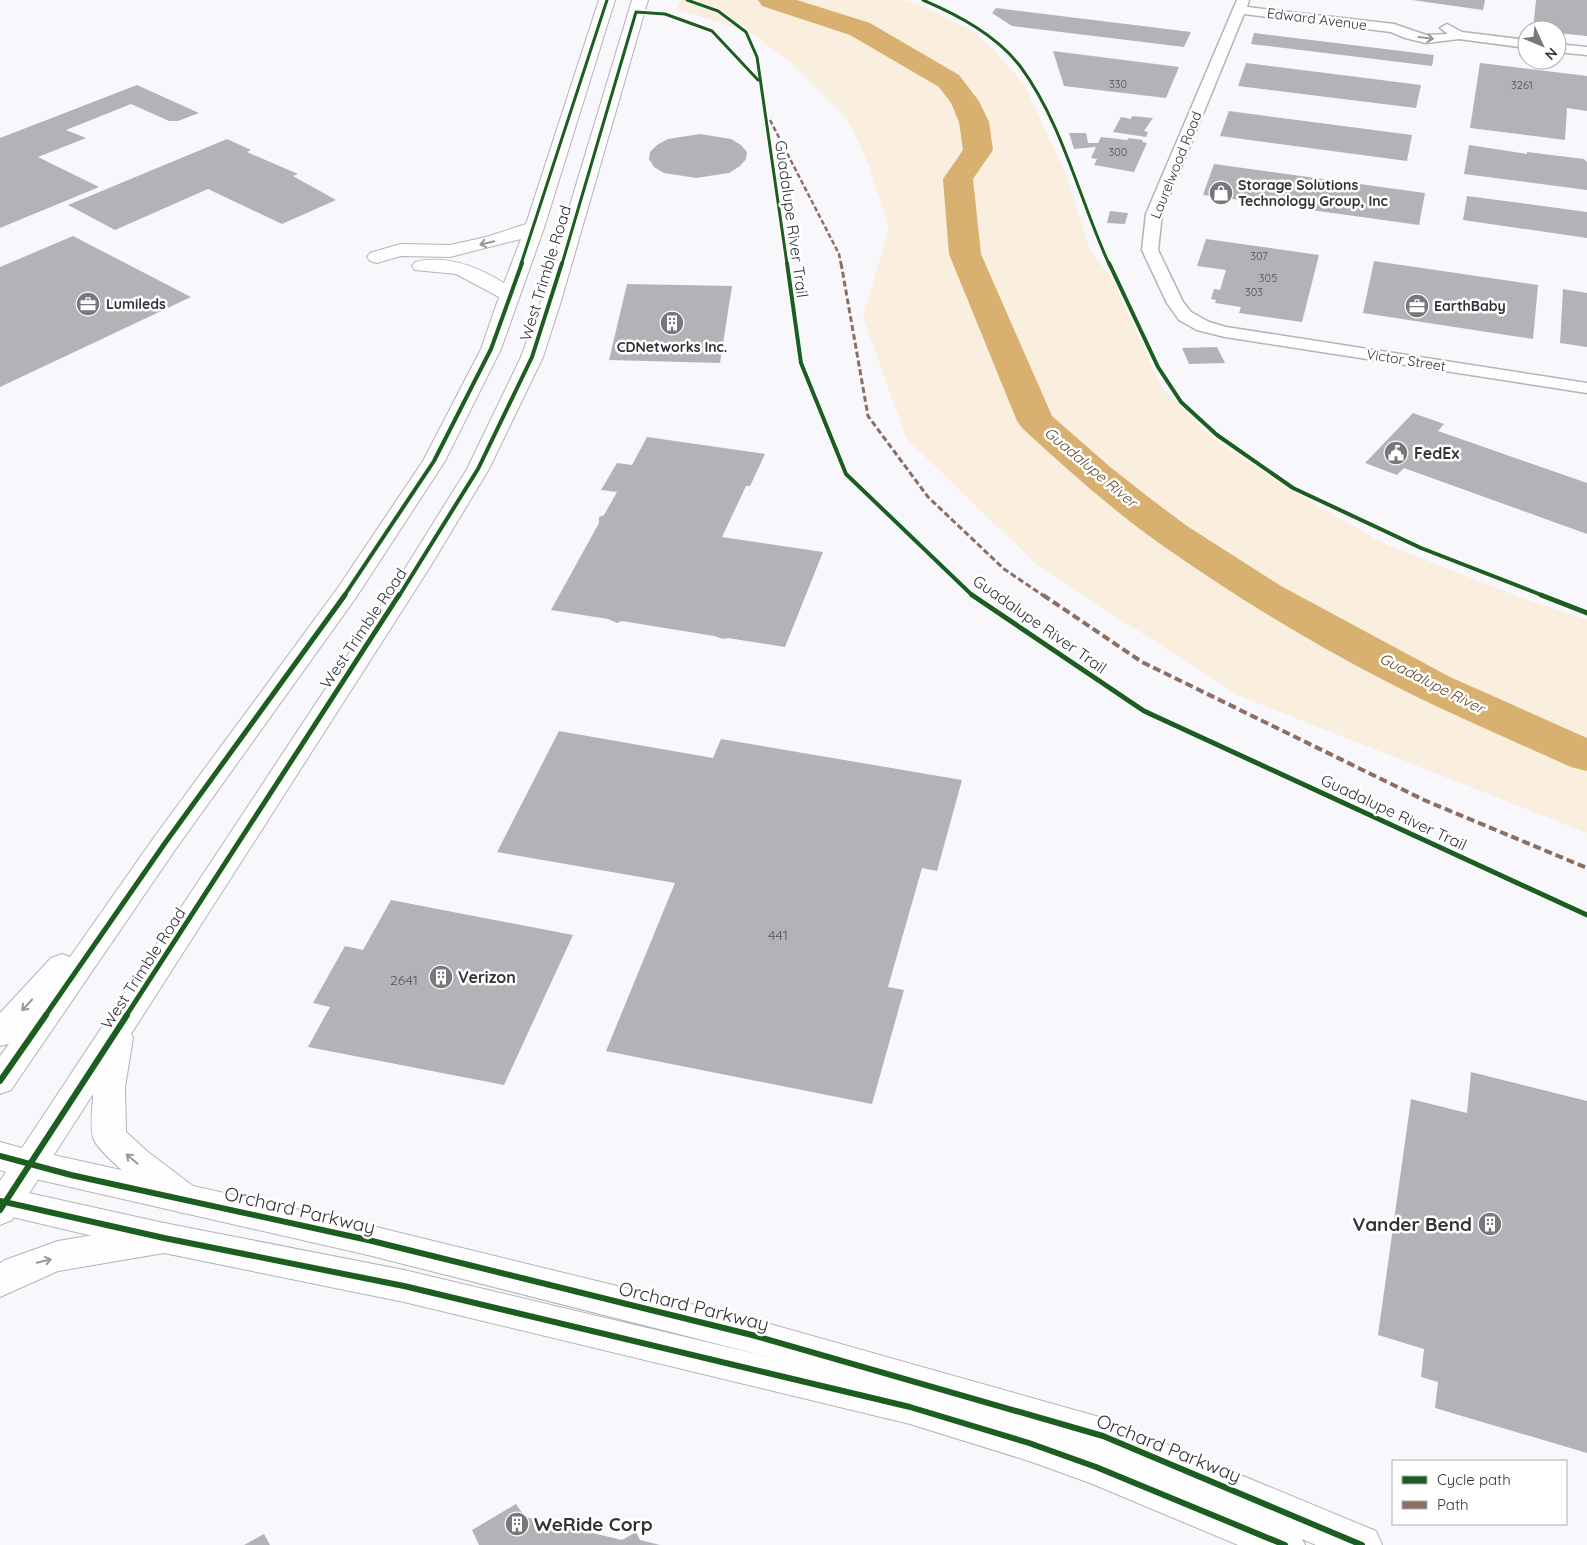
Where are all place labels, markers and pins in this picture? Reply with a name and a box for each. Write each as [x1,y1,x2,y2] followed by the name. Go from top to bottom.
[1238,176,1388,210] place label: Storage Solutions Technology Group, Inc
[1208,180,1234,206] shop icon: Storage Solutions Technology Group, Inc
[75,291,101,317] office icon: Lumileds
[1404,293,1430,319] office icon: EarthBaby
[106,295,166,313] place label: Lumileds
[1434,297,1506,315] place label: EarthBaby
[659,310,685,336] building icon: CDNetworks Inc.
[617,338,727,356] place label: CDNetworks Inc.
[1383,440,1409,466] public building icon: FedEx
[1414,443,1459,463] place label: FedEx
[428,964,454,990] building icon: Verizon
[458,967,516,987] place label: Verizon
[1477,1211,1503,1237] building icon: Vander Bend
[1353,1212,1472,1236] place label: Vander Bend
[504,1511,530,1537] building icon: WeRide Corp
[534,1512,653,1536] place label: WeRide Corp

